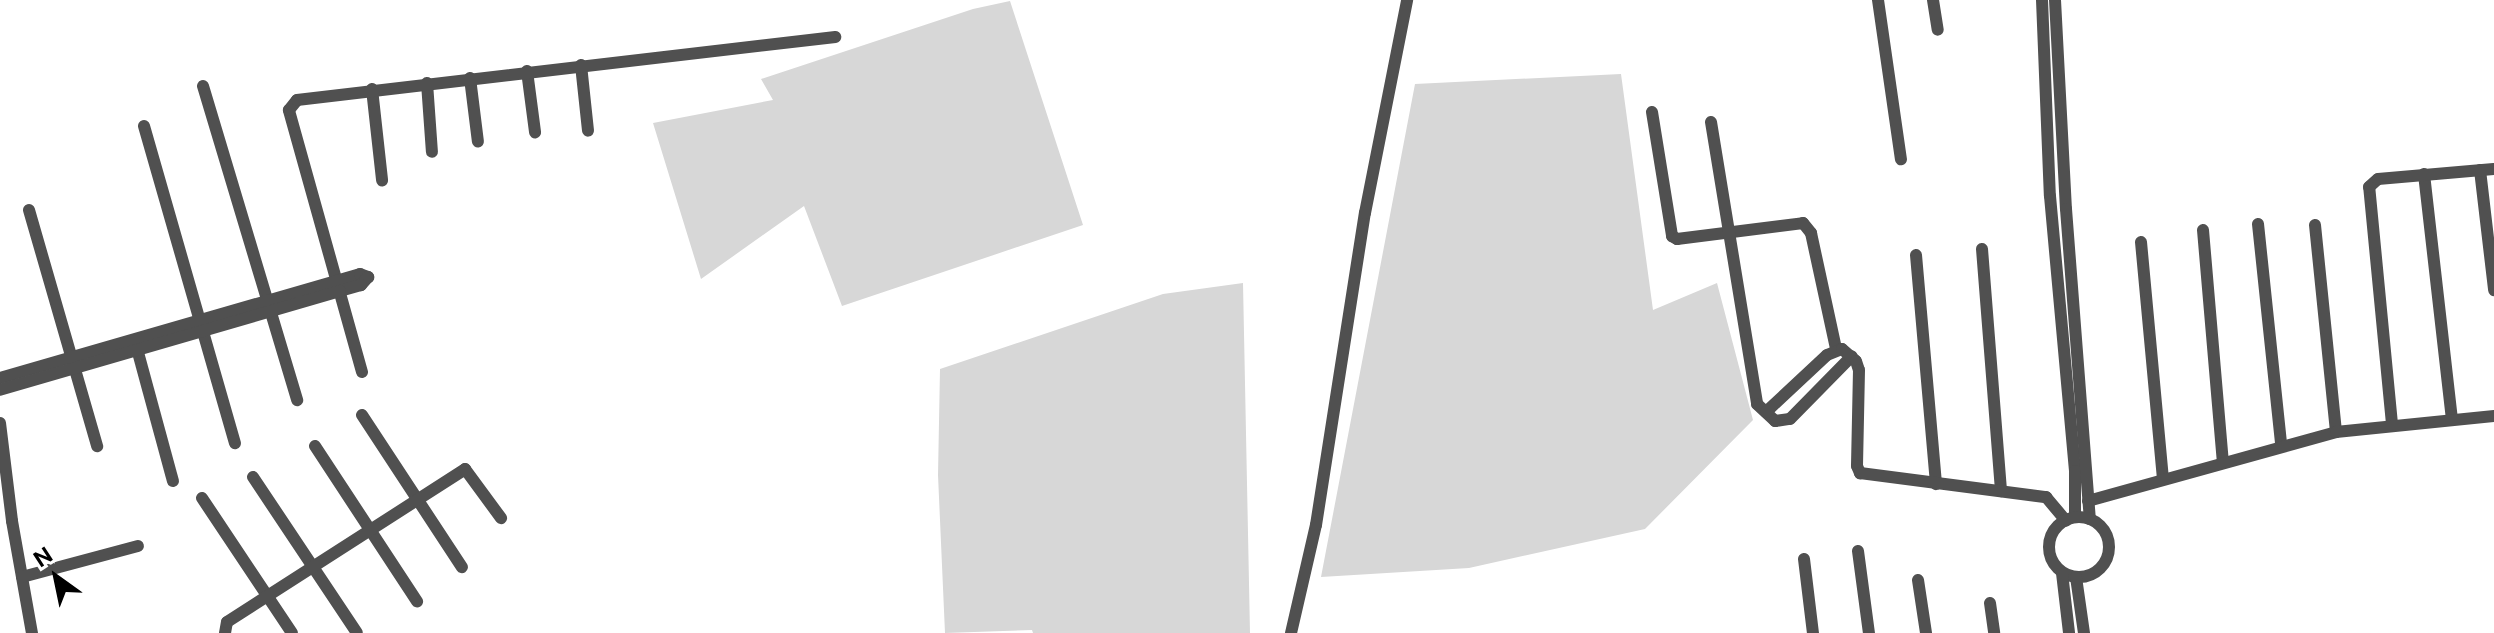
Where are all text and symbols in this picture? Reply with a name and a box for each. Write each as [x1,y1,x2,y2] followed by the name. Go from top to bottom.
[16,537,96,617] north arrow
[29,541,57,572] text: N

